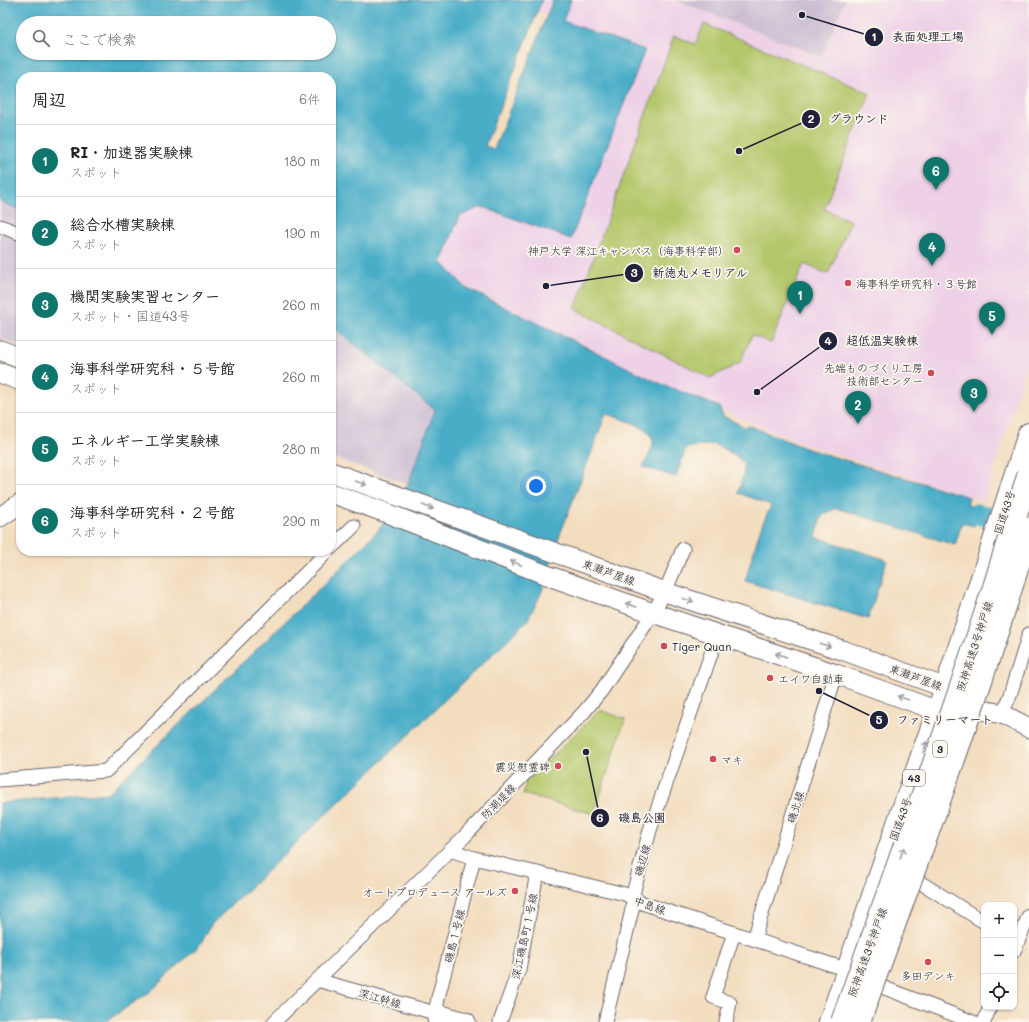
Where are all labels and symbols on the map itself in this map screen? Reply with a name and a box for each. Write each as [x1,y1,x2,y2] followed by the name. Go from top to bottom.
[864,25,972,49] callout: 表面処理工場
[871,28,877,44] text: 1
[892,28,964,44] text: 表面処理工場
[801,107,897,131] callout: グラウンド
[808,110,815,126] text: 2
[829,110,889,126] text: グラウンド
[923,157,949,190] pin: 6
[919,233,945,266] pin: 4
[528,243,729,258] place label: 神戸大学 深江キャンパス（海事科学部）
[732,245,742,255] marker: 神戸大学 深江キャンパス（海事科学部）
[624,261,756,285] callout: 新徳丸メモリアル
[630,264,638,280] text: 3
[652,264,748,280] text: 新徳丸メモリアル
[856,276,977,291] place label: 海事科学研究科・３号館
[843,278,853,288] marker: 海事科学研究科・３号館
[787,281,813,314] pin: 1
[979,302,1005,335] pin: 5
[818,329,926,353] callout: 超低温実験棟
[824,332,832,348] text: 4
[846,332,918,348] text: 超低温実験棟
[824,360,923,388] place label: 先端ものづくり工房 技術部センター
[926,368,936,378] marker: 先端ものづくり工房 技術部センター
[961,379,987,412] pin: 3
[845,391,871,424] pin: 2
[526,476,546,496] your location
[355,480,368,487] one-way arrow
[990,488,1018,536] street label: 国道43号
[422,504,434,512] one-way arrow
[581,556,637,588] street label: 東灘芦屋線
[510,558,522,566] one-way arrow
[681,597,694,604] one-way arrow
[952,599,996,693] street label: 阪神高速3号神戸線
[625,600,637,608] one-way arrow
[672,639,731,654] place label: Tiger Quan
[659,641,669,651] marker: Tiger Quan
[818,642,831,649] one-way arrow
[774,651,787,658] one-way arrow
[888,661,944,693] street label: 東灘芦屋線
[778,671,844,686] place label: エイワ自動車
[765,673,775,683] marker: エイワ自動車
[898,694,910,702] one-way arrow
[869,708,1001,732] callout: ファミリーマート
[875,711,883,727] text: 5
[897,711,993,727] text: ファミリーマート
[922,741,930,753] one-way arrow
[933,741,947,757] road number: 3
[721,752,743,767] place label: マキ
[708,754,718,764] marker: マキ
[495,759,550,774] place label: 震災慰霊碑
[553,761,563,771] marker: 震災慰霊碑
[903,770,925,786] road number: 43
[477,780,519,822] street label: 防潮堤線
[783,789,807,825] street label: 磯北線
[885,795,915,843] street label: 国道43号
[590,806,674,830] callout: 磯島公園
[596,809,604,825] text: 6
[618,809,666,825] text: 磯島公園
[630,842,654,878] street label: 磯辺線
[899,848,907,860] one-way arrow
[362,884,507,899] place label: オートプロデュース アールズ
[510,886,520,896] marker: オートプロデュース アールズ
[508,891,540,981] street label: 深江磯島町１号線
[632,892,668,918] street label: 中島線
[844,905,890,999] street label: 阪神高速3号神戸線
[440,908,468,964] street label: 磯島１号線
[923,957,933,967] marker: 多田デンキ
[901,968,956,983] place label: 多田デンキ
[357,985,403,1011] street label: 深江幹線

